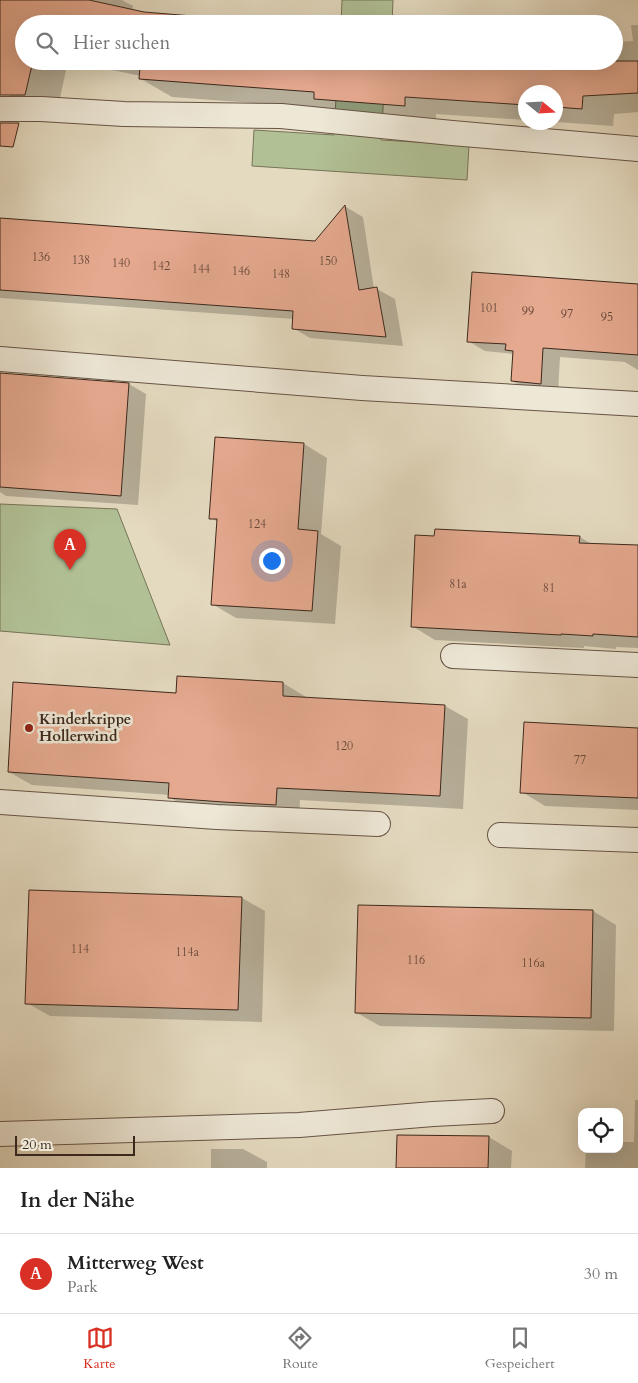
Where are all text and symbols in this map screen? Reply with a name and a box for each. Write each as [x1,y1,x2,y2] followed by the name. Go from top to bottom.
[15,15,623,70] search box
[33,29,61,57] icon: search
[73,30,170,56] text: Hier suchen
[518,85,563,130] north arrow
[32,249,50,265] house number: 136
[72,252,90,268] house number: 138
[319,253,337,269] house number: 150
[112,255,130,271] house number: 140
[152,258,170,274] house number: 142
[192,261,210,277] house number: 144
[232,263,250,279] house number: 146
[272,266,290,282] house number: 148
[480,300,498,316] house number: 101
[522,303,534,319] house number: 99
[561,306,573,322] house number: 97
[601,309,613,325] house number: 95
[248,516,266,532] house number: 124
[54,529,86,570] pin: A
[259,548,285,574] your location
[449,576,468,592] house number: 81a
[543,580,555,596] house number: 81
[39,709,131,746] place label: Kinderkrippe Hollerwind
[23,722,35,734] marker: Kinderkrippe Hollerwind
[335,738,353,754] house number: 120
[574,752,586,768] house number: 77
[71,941,89,957] house number: 114
[175,944,200,960] house number: 114a
[407,952,425,968] house number: 116
[521,955,546,971] house number: 116a
[578,1108,623,1153] map controls
[578,1108,623,1153] button: locate
[15,1133,135,1156] scale bar
[22,1135,52,1154] text: 20 m
[20,1186,135,1215] text: In der Nähe
[67,1250,204,1276] text: Mitterweg West
[30,1263,42,1285] text: A
[584,1263,618,1285] text: 30 m
[67,1276,98,1298] text: Park
[83,1324,116,1373] tab: Karte
[282,1324,318,1373] tab: Route
[485,1324,555,1373] tab: Gespeichert

